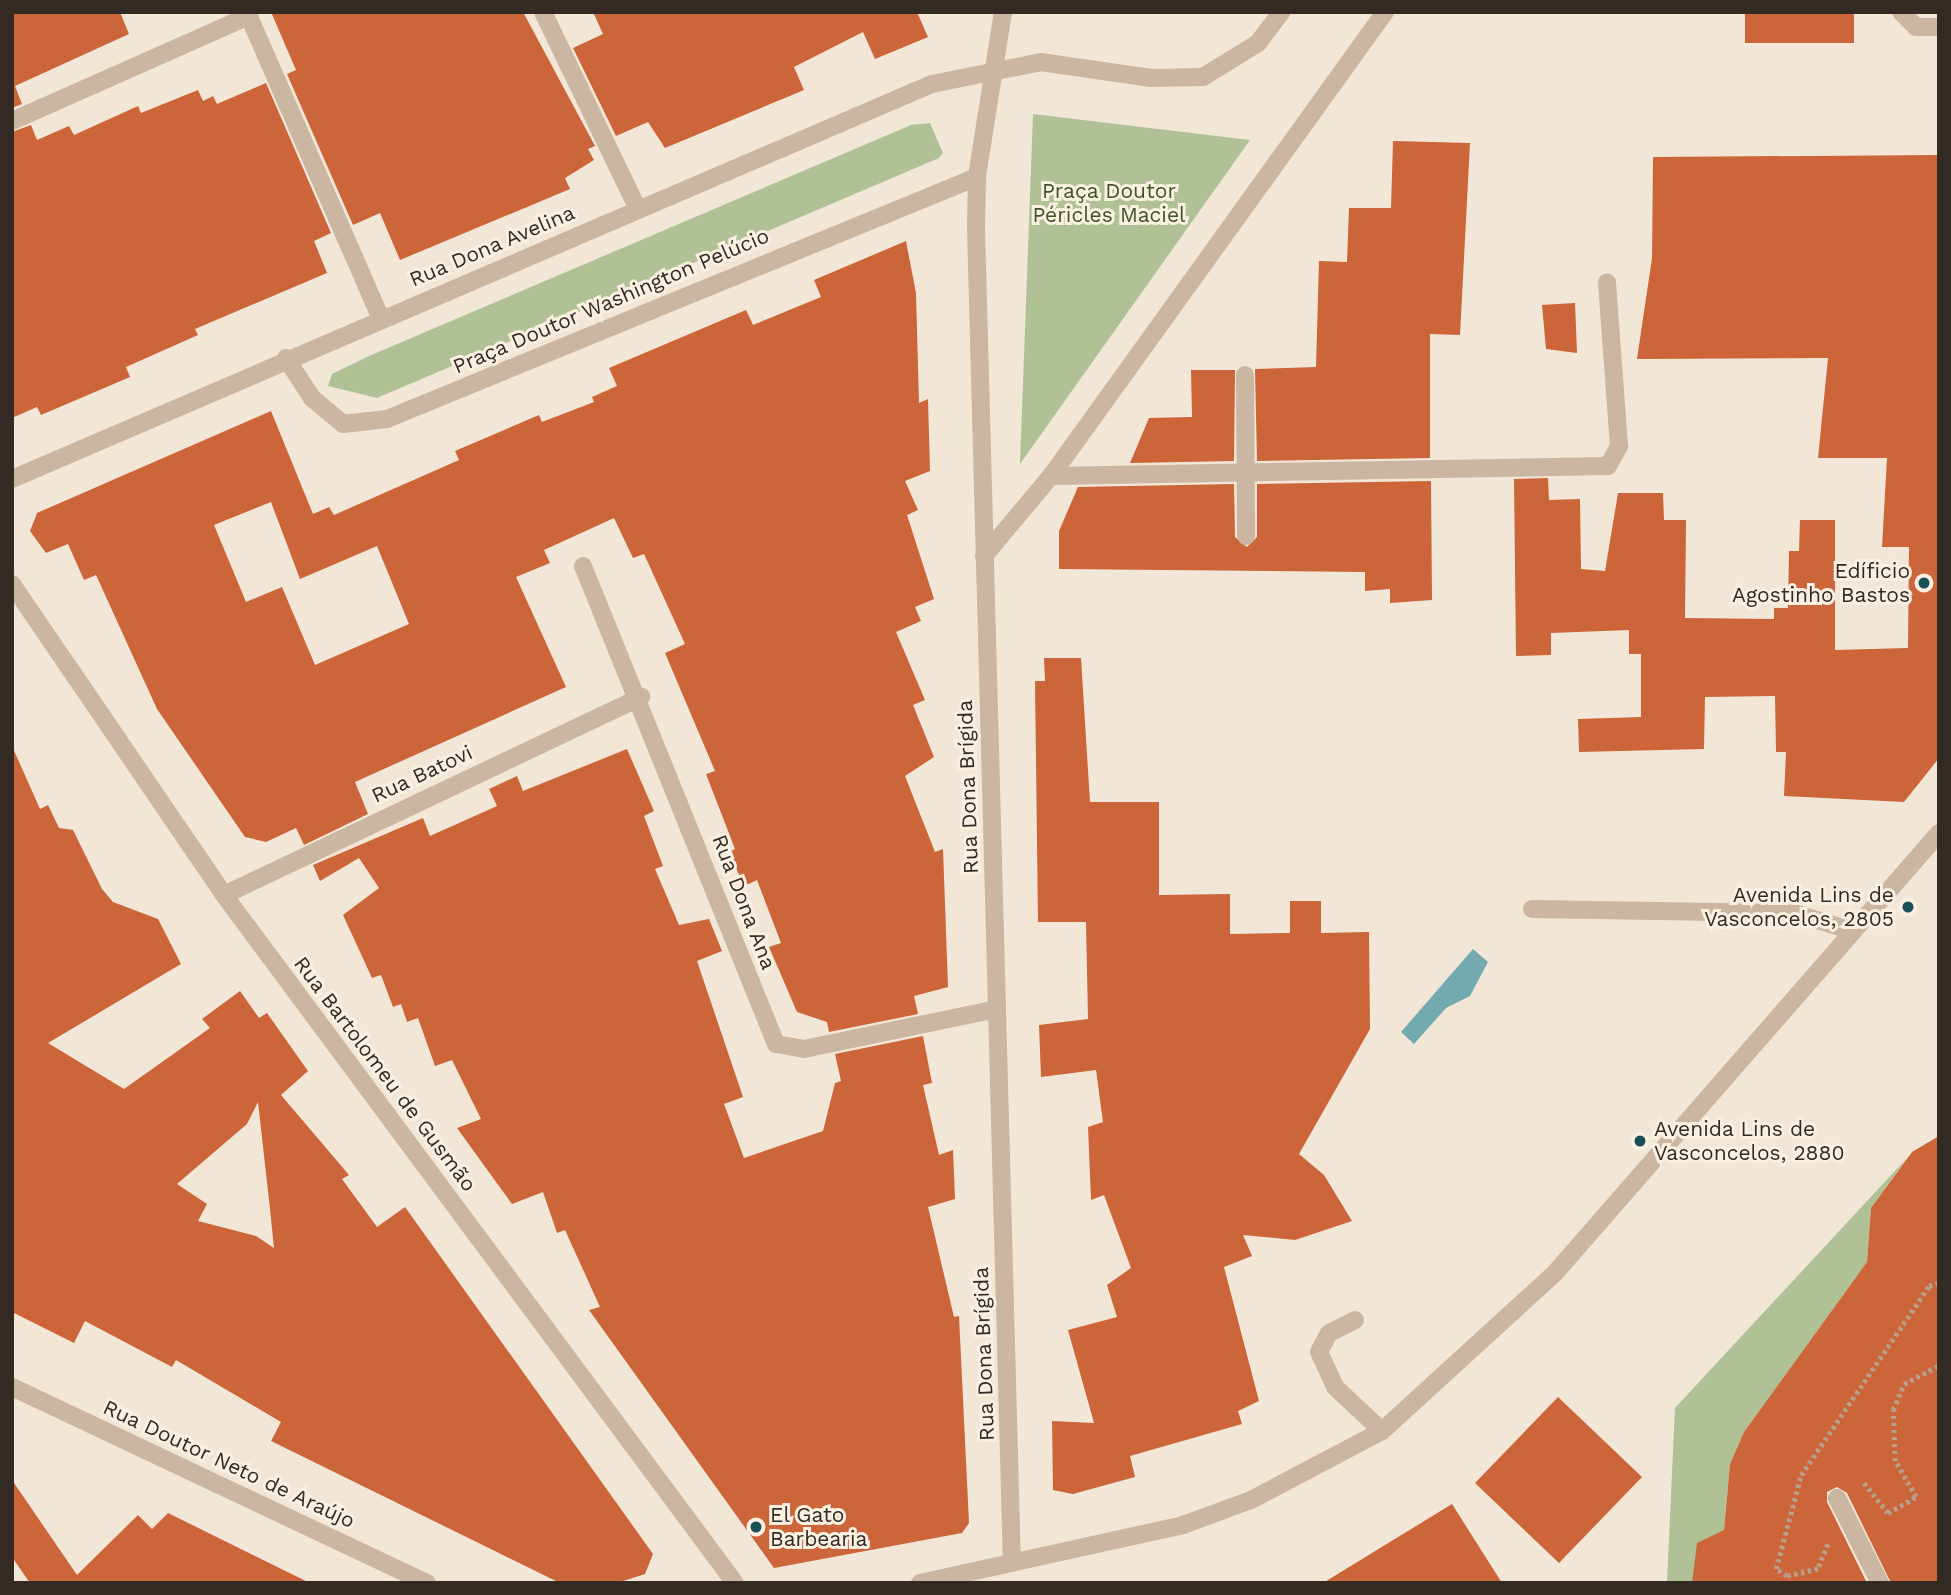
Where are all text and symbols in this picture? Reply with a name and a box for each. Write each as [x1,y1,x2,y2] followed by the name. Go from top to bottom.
[1032,178,1186,228] park label: Praça Doutor Péricles Maciel
[405,200,579,292] street label: Rua Dona Avelina
[449,223,773,379] street label: Praça Doutor Washington Pelúcio
[1732,558,1910,608] place label: Edíficio Agostinho Bastos
[1916,575,1932,591] marker: Edíficio Agostinho Bastos
[952,699,984,875] street label: Rua Dona Brígida
[367,740,477,808] street label: Rua Batovi
[706,830,782,974] street label: Rua Dona Ana
[1704,882,1894,932] place label: Avenida Lins de Vasconcelos, 2805
[1900,899,1916,915] marker: Avenida Lins de Vasconcelos, 2805
[288,951,482,1197] street label: Rua Bartolomeu de Gusmão
[1654,1116,1845,1166] place label: Avenida Lins de Vasconcelos, 2880
[1632,1133,1648,1149] marker: Avenida Lins de Vasconcelos, 2880
[968,1266,1000,1442] street label: Rua Dona Brígida
[98,1394,360,1534] street label: Rua Doutor Neto de Araújo
[770,1502,867,1552] place label: El Gato Barbearia
[748,1519,764,1535] marker: El Gato Barbearia

